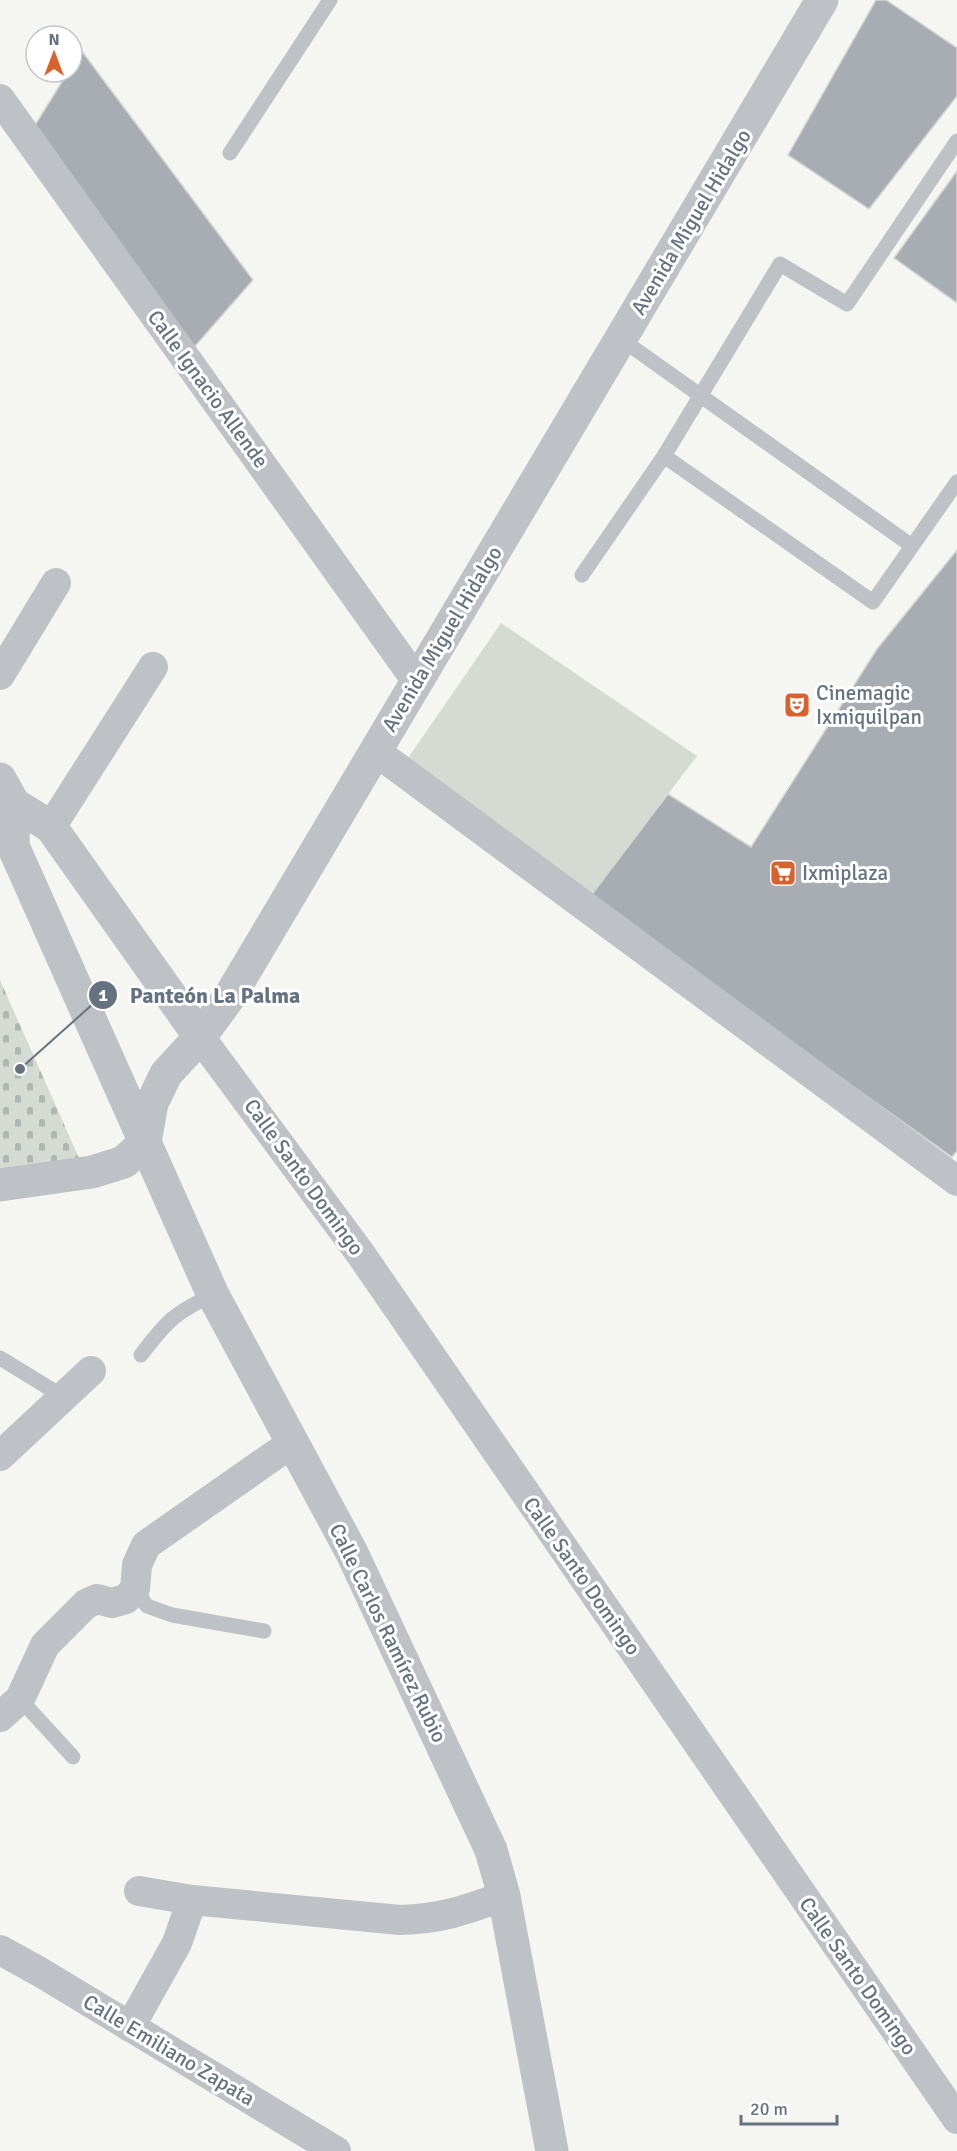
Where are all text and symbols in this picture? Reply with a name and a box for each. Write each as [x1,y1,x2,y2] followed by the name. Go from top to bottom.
[24,24,84,84] north arrow
[48,30,60,50] text: N
[625,124,757,320] street label: Avenida Miguel Hidalgo
[142,305,274,473] street label: Calle Ignacio Allende
[376,541,508,737] street label: Avenida Miguel Hidalgo
[816,680,922,730] place label: Cinemagic Ixmiquilpan
[782,690,812,720] theatre icon: Cinemagic Ixmiquilpan
[768,858,798,888] supermarket icon: Ixmiplaza
[802,860,888,886] place label: Ixmiplaza
[88,975,313,1015] callout: Panteón La Palma
[130,982,300,1009] text: Panteón La Palma
[98,984,108,1006] text: 1
[238,1094,370,1260] street label: Calle Santo Domingo
[518,1492,646,1660] street label: Calle Santo Domingo
[324,1519,452,1747] street label: Calle Carlos Ramírez Rubio
[794,1892,922,2060] street label: Calle Santo Domingo
[78,1988,260,2112] street label: Calle Emiliano Zapata
[741,2088,837,2126] scale bar
[750,2098,788,2120] text: 20 m

